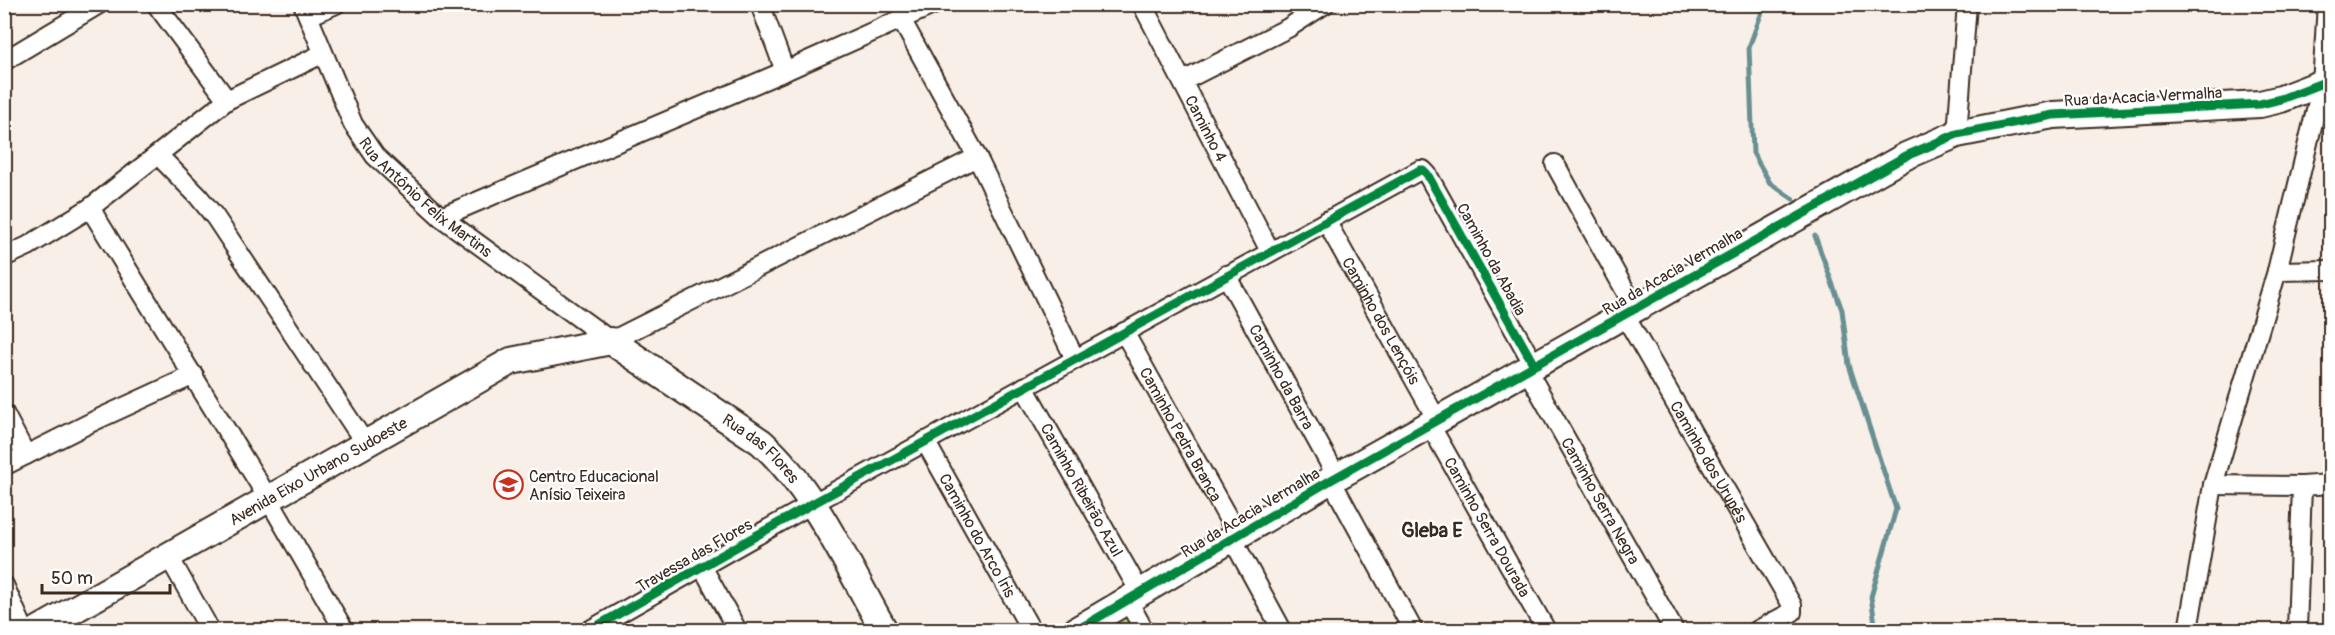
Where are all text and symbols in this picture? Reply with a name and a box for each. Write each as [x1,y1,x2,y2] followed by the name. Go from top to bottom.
[2063,83,2223,111] street label: Rua da Acacia Vermalha
[1180,92,1231,165] street label: Caminho 4
[354,134,496,262] street label: Rua Antônio Felix Martins
[1452,200,1530,319] street label: Caminho da Abadia
[1599,224,1746,320] street label: Rua da Acacia Vermalha
[1337,254,1424,388] street label: Caminho dos Lençóis
[1244,321,1318,433] street label: Caminho da Barra
[1135,364,1226,505] street label: Caminho Pedra Branca
[1665,398,1751,526] street label: Caminho dos Urupês
[718,410,803,487] street label: Rua das Flores
[226,413,411,530] street label: Avenida Eixo Urbano Sudoeste
[1036,420,1127,560] street label: Caminho Ribeirão Azul
[1556,434,1644,568] street label: Caminho Serra Negra
[1439,454,1534,601] street label: Caminho Serra Dourada
[1177,463,1324,562] street label: Rua da Acacia Vermalha
[529,467,659,505] place label: Centro Educacional Anísio Teixeira
[492,469,524,501] school or university icon: Centro Educacional Anísio Teixeira
[934,470,1020,601] street label: Caminho do Arco Íris
[633,515,756,597] street label: Travessa das Flores
[1401,518,1463,543] district label: Gleba E
[42,557,170,595] scale bar
[51,567,93,590] text: 50 m

